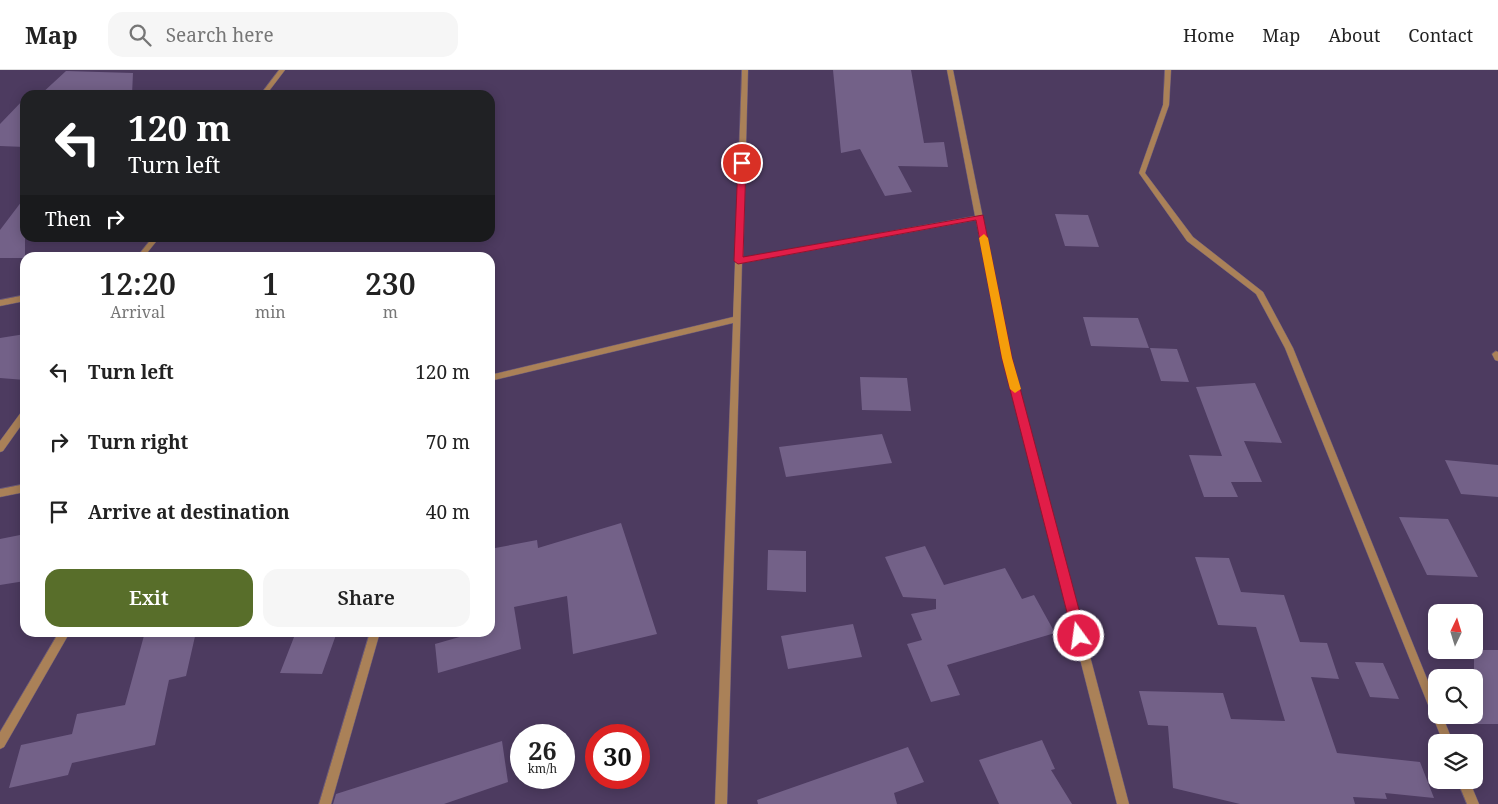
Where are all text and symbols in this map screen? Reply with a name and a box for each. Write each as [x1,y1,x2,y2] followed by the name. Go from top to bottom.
[108,12,458,57] search box
[25,18,78,51] text: Map
[126,21,154,49] icon: search
[166,22,274,48] text: Search here
[1183,23,1234,47] text: Home
[1262,23,1300,47] text: Map
[1328,23,1380,47] text: About
[1408,23,1473,47] text: Contact
[128,104,231,151] text: 120 m
[45,110,110,175] icon: left
[721,142,763,184] pin
[128,149,220,179] text: Turn left
[728,149,756,177] icon: arrive
[101,205,129,233] icon: right
[45,206,91,232] text: Then
[99,263,176,304] text: 12:20
[262,263,279,304] text: 1
[365,263,416,304] text: 230
[110,301,165,323] text: Arrival
[255,301,286,323] text: min
[383,301,398,323] text: m
[45,358,73,386] icon: left
[88,359,174,385] text: Turn left
[415,359,470,385] text: 120 m
[45,428,73,456] icon: right
[88,429,188,455] text: Turn right
[426,429,470,455] text: 70 m
[45,498,73,526] icon: arrive
[88,499,290,525] text: Arrive at destination
[426,499,470,525] text: 40 m
[45,569,253,627] button: Exit
[263,569,470,627] button: Share
[1428,604,1482,659] north arrow
[1428,604,1483,789] map controls
[1052,609,1104,661] position arrow
[1428,669,1483,724] button: search
[585,724,650,789] speed limit sign: 30
[528,733,557,767] text: 26
[1428,734,1483,789] button: layers
[528,760,557,777] text: km/h

